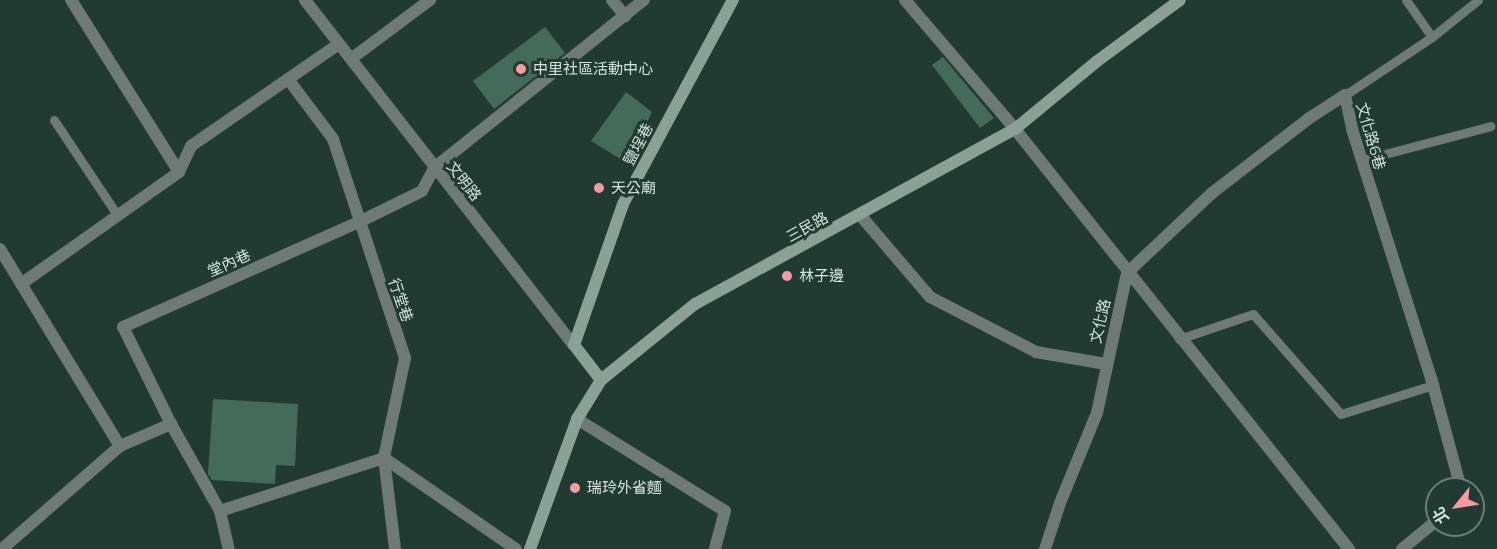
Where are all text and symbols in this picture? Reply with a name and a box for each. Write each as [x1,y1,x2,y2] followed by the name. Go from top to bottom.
[533,60,653,78] place label: 中里社區活動中心
[514,62,528,76] marker: 中里社區活動中心
[1353,100,1389,172] street label: 文化路6巷
[619,120,657,168] street label: 鹽埕巷
[443,158,485,204] street label: 文明路
[611,179,656,197] place label: 天公廟
[592,181,606,195] marker: 天公廟
[783,208,831,246] street label: 三民路
[205,246,253,280] street label: 堂內巷
[799,267,844,285] place label: 林子邊
[780,269,794,283] marker: 林子邊
[385,276,417,324] street label: 行堂巷
[1086,297,1114,345] street label: 文化路
[1425,477,1485,537] north arrow
[587,479,662,497] place label: 瑞玲外省麵
[568,481,582,495] marker: 瑞玲外省麵
[1428,504,1453,527] text: 北

